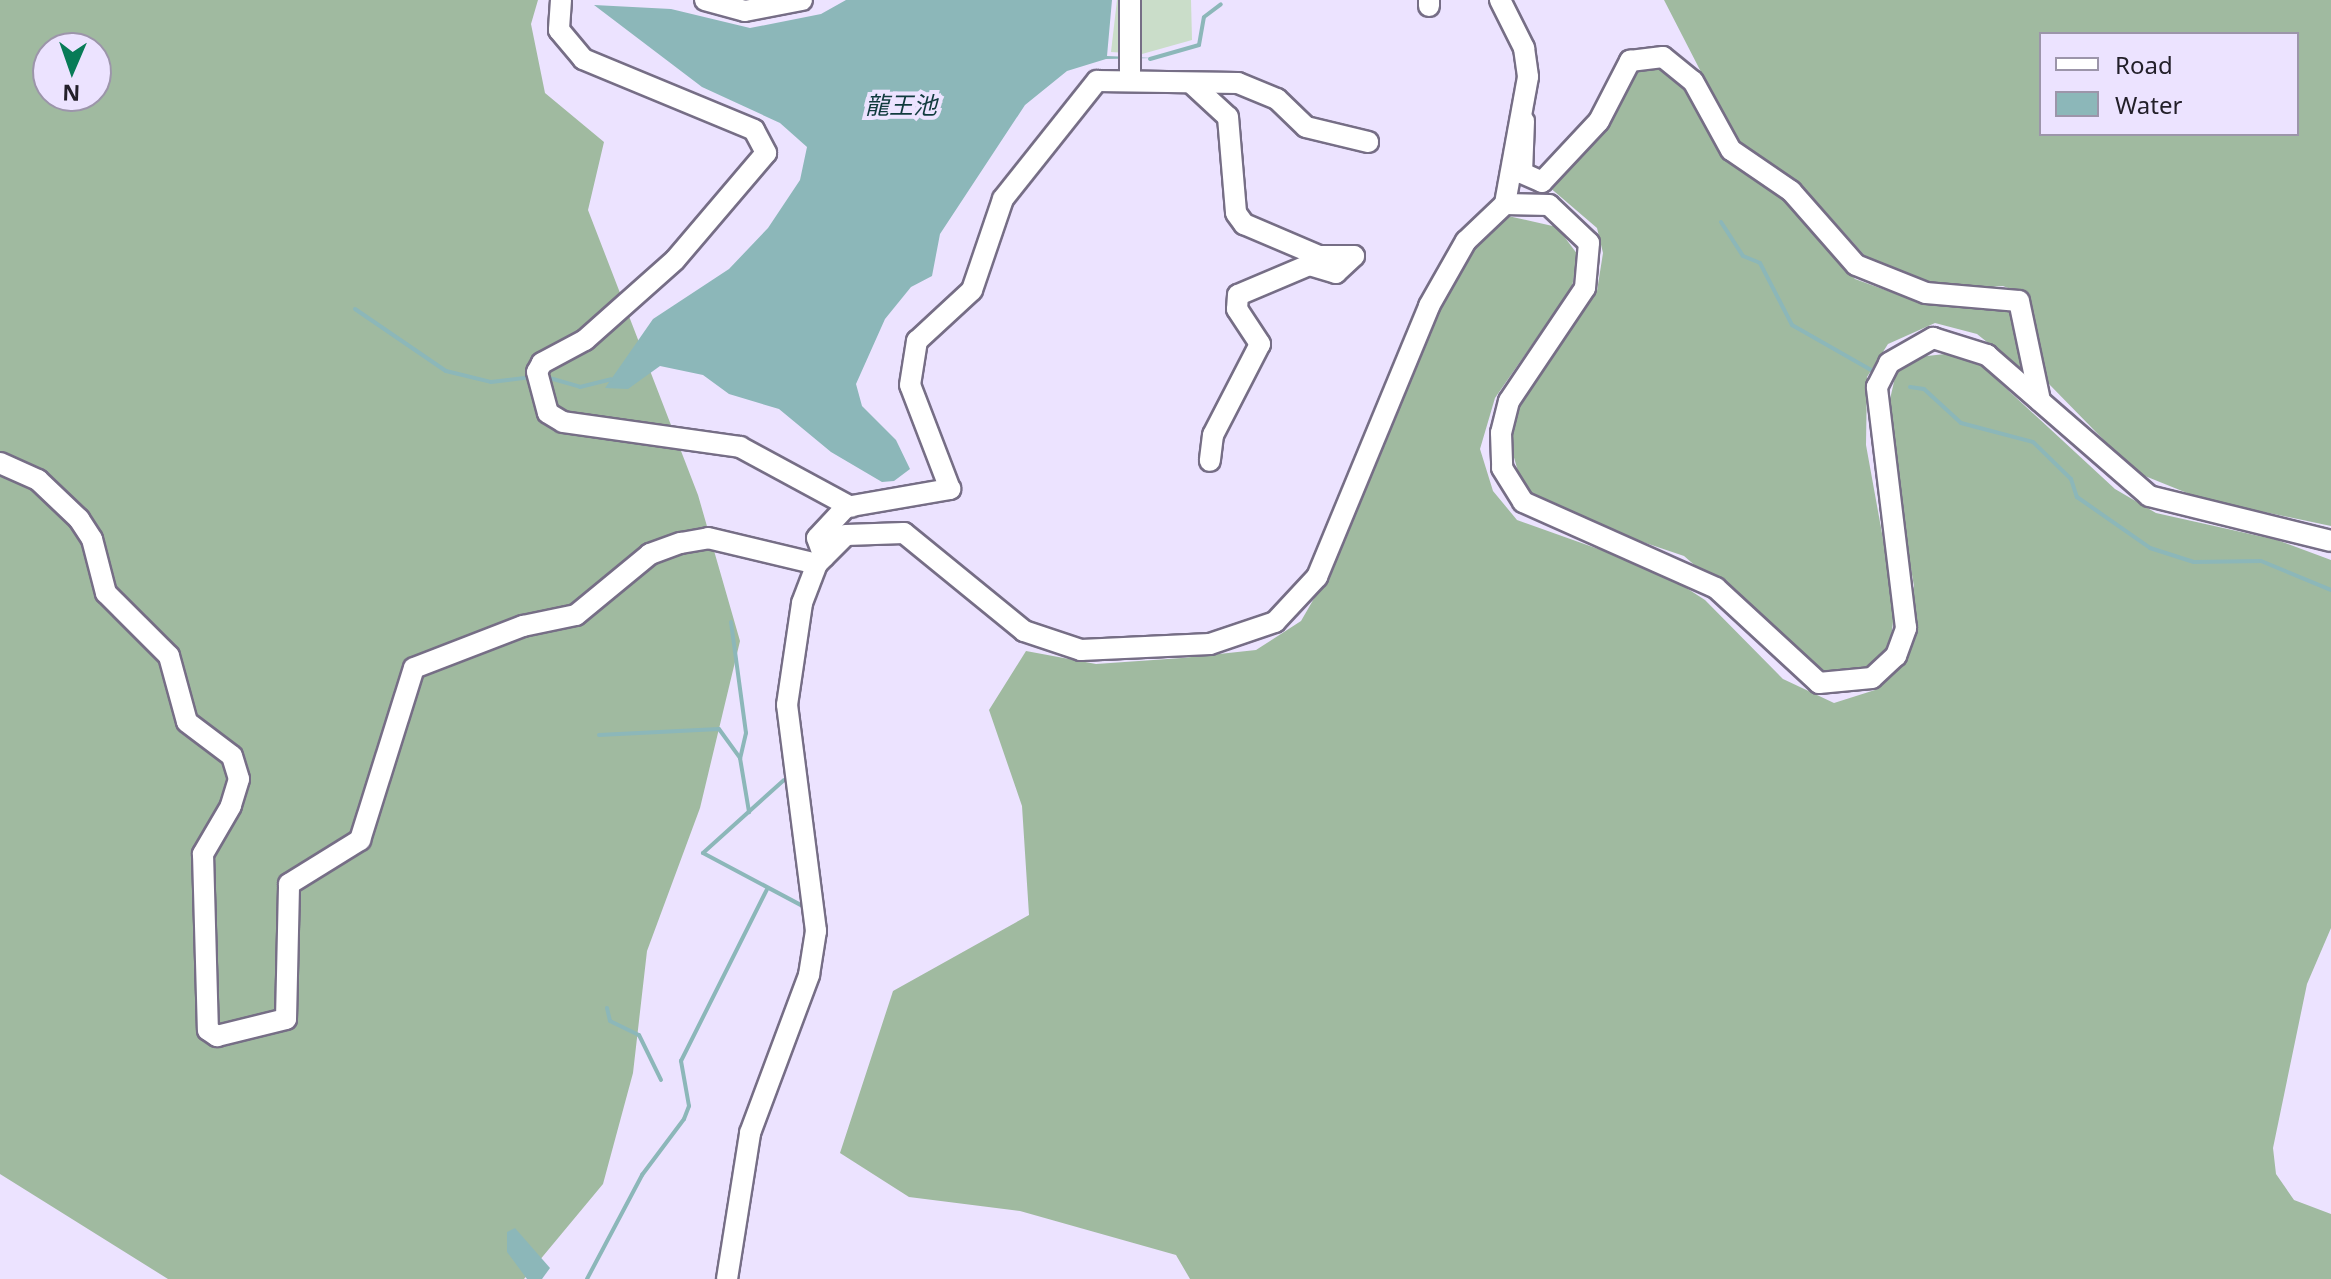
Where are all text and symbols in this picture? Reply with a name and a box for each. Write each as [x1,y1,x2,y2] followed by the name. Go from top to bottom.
[32,32,112,112] north arrow
[2039,32,2299,136] legend
[2115,48,2173,81] text: Road
[62,79,81,109] text: N
[2115,88,2182,121] text: Water
[865,91,937,119] water label: 龍王池

